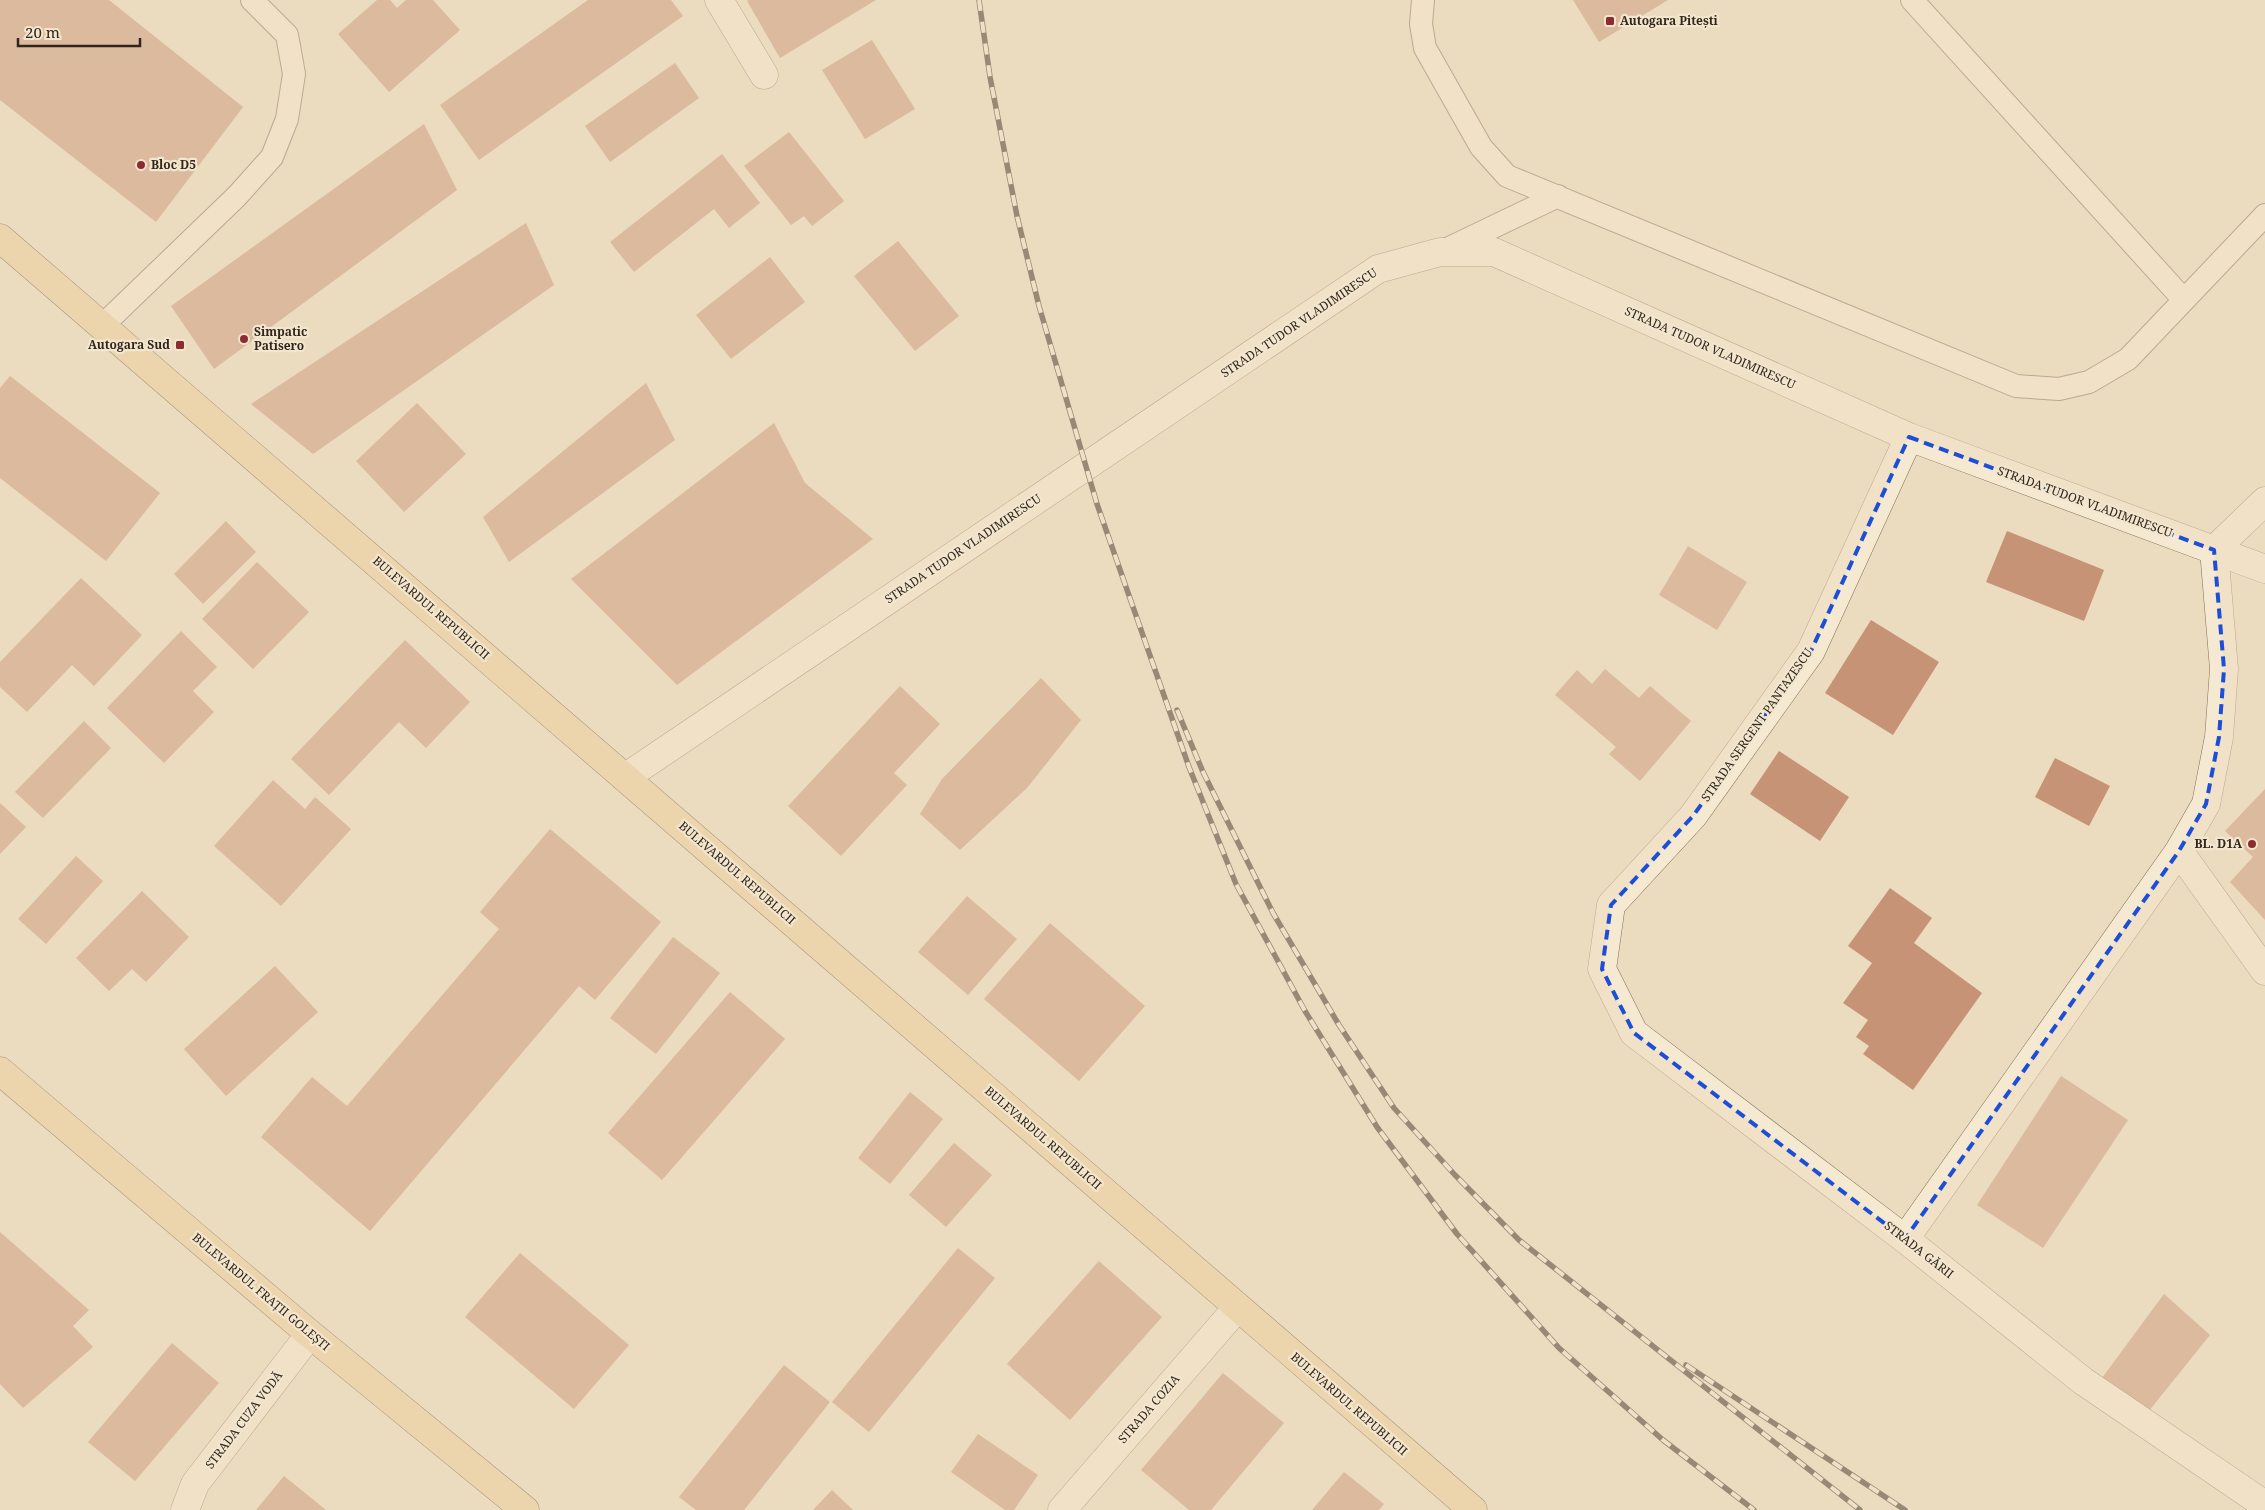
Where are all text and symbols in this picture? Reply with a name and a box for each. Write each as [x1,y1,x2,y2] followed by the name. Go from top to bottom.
[1620,12,1719,29] place label: Autogara Pitești
[18,15,140,47] scale bar
[1604,15,1616,27] marker: Autogara Pitești
[25,22,60,42] text: 20 m
[151,156,196,173] place label: Bloc D5
[135,159,147,171] marker: Bloc D5
[1217,264,1381,381] street label: STRADA TUDOR VLADIMIRESCU
[1622,302,1799,393] street label: STRADA TUDOR VLADIMIRESCU
[254,323,307,354] place label: Simpatic Patisero
[238,333,250,345] marker: Simpatic Patisero
[88,336,170,353] place label: Autogara Sud
[174,339,186,351] marker: Autogara Sud
[1995,462,2176,541] street label: STRADA TUDOR VLADIMIRESCU
[881,490,1045,607] street label: STRADA TUDOR VLADIMIRESCU
[369,552,493,663] street label: BULEVARDUL REPUBLICII
[1697,644,1816,805] street label: STRADA SERGENT PANTAZESCU
[675,817,799,928] street label: BULEVARDUL REPUBLICII
[2194,835,2243,852] place label: BL. D1A
[2246,838,2258,850] marker: BL. D1A
[981,1082,1105,1193] street label: BULEVARDUL REPUBLICII
[1881,1217,1958,1282] street label: STRADA GĂRII
[189,1229,334,1354] street label: BULEVARDUL FRAȚII GOLEȘTI
[1287,1348,1411,1459] street label: BULEVARDUL REPUBLICII
[201,1367,286,1472] street label: STRADA CUZA VODĂ
[1114,1370,1184,1447] street label: STRADA COZIA

